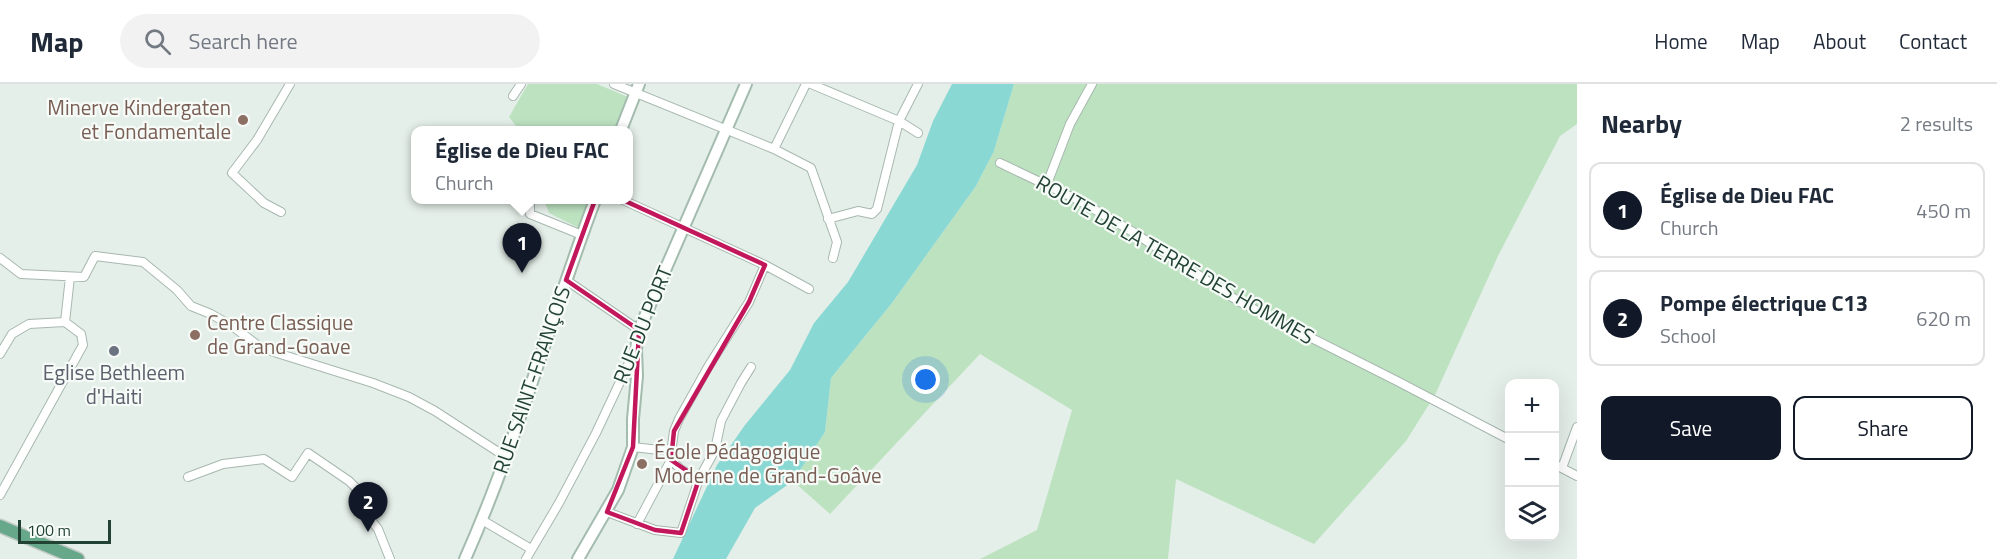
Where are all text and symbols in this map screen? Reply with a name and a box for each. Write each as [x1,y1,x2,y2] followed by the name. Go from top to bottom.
[120,14,540,68] search box
[30,20,84,63] text: Map
[189,24,298,58] text: Search here
[141,25,174,58] icon: search
[1654,25,1708,57] text: Home
[1741,25,1780,57] text: Map
[1813,25,1866,57] text: About
[1899,25,1967,57] text: Contact
[47,91,231,147] place label: Minerve Kindergaten et Fondamentale
[1601,104,1682,143] text: Nearby
[1900,108,1973,139] text: 2 results
[236,113,250,127] marker: Minerve Kindergaten et Fondamentale
[411,126,633,204] popup
[435,133,609,167] text: Église de Dieu FAC
[1030,166,1321,352] street label: ROUTE DE LA TERRE DES HOMMES
[435,167,493,198] text: Church
[1660,178,1834,212] text: Église de Dieu FAC
[1617,195,1628,226] text: 1
[1916,195,1971,226] text: 450 m
[1660,212,1718,243] text: Church
[502,224,542,273] pin: 1
[604,261,680,388] street label: RUE DU PORT
[484,281,578,478] street label: RUE SAINT-FRANÇOIS
[1660,286,1868,320] text: Pompe électrique C13
[1617,303,1628,334] text: 2
[1916,303,1971,334] text: 620 m
[207,306,353,362] place label: Centre Classique de Grand-Goave
[1660,320,1716,351] text: School
[188,328,202,342] marker: Centre Classique de Grand-Goave
[107,344,121,358] marker: Eglise Bethleem d'Haiti
[43,356,185,412] place label: Eglise Bethleem d'Haiti
[911,365,940,394] your location
[1505,379,1559,541] map controls
[1505,379,1559,433] button: +
[1601,396,1781,460] button: Save
[1793,396,1973,460] button: Share
[1505,433,1559,487] button: −
[654,435,882,491] place label: École Pédagogique Moderne de Grand-Goâve
[635,457,649,471] marker: École Pédagogique Moderne de Grand-Goâve
[348,482,388,532] pin: 2
[1505,487,1559,541] button: layers
[18,517,111,544] scale bar
[27,518,71,542] text: 100 m

